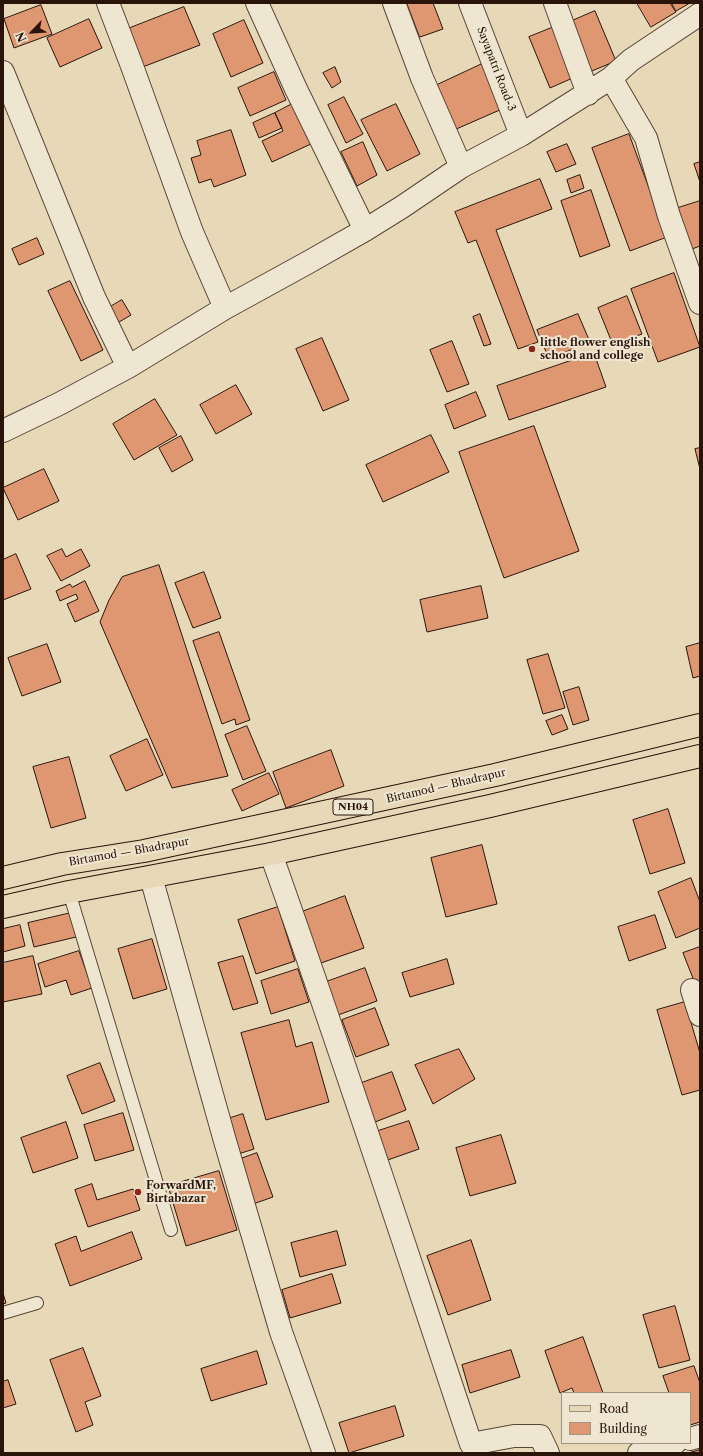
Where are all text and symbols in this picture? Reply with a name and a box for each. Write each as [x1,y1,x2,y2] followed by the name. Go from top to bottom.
[12,12,52,52] north arrow
[474,25,518,113] street label: Sayapatri Road-3
[13,30,29,44] text: N
[540,336,651,362] place label: little flower english school and college
[527,344,537,354] marker: little flower english school and college
[385,766,507,806] street label: Birtamod — Bhadrapur
[333,799,373,815] road number: NH04
[68,835,190,869] street label: Birtamod — Bhadrapur
[146,1179,216,1205] place label: ForwardMF, Birtabazar
[133,1187,143,1197] marker: ForwardMF, Birtabazar
[561,1392,691,1444] legend
[599,1401,629,1416] text: Road
[599,1421,647,1436] text: Building

